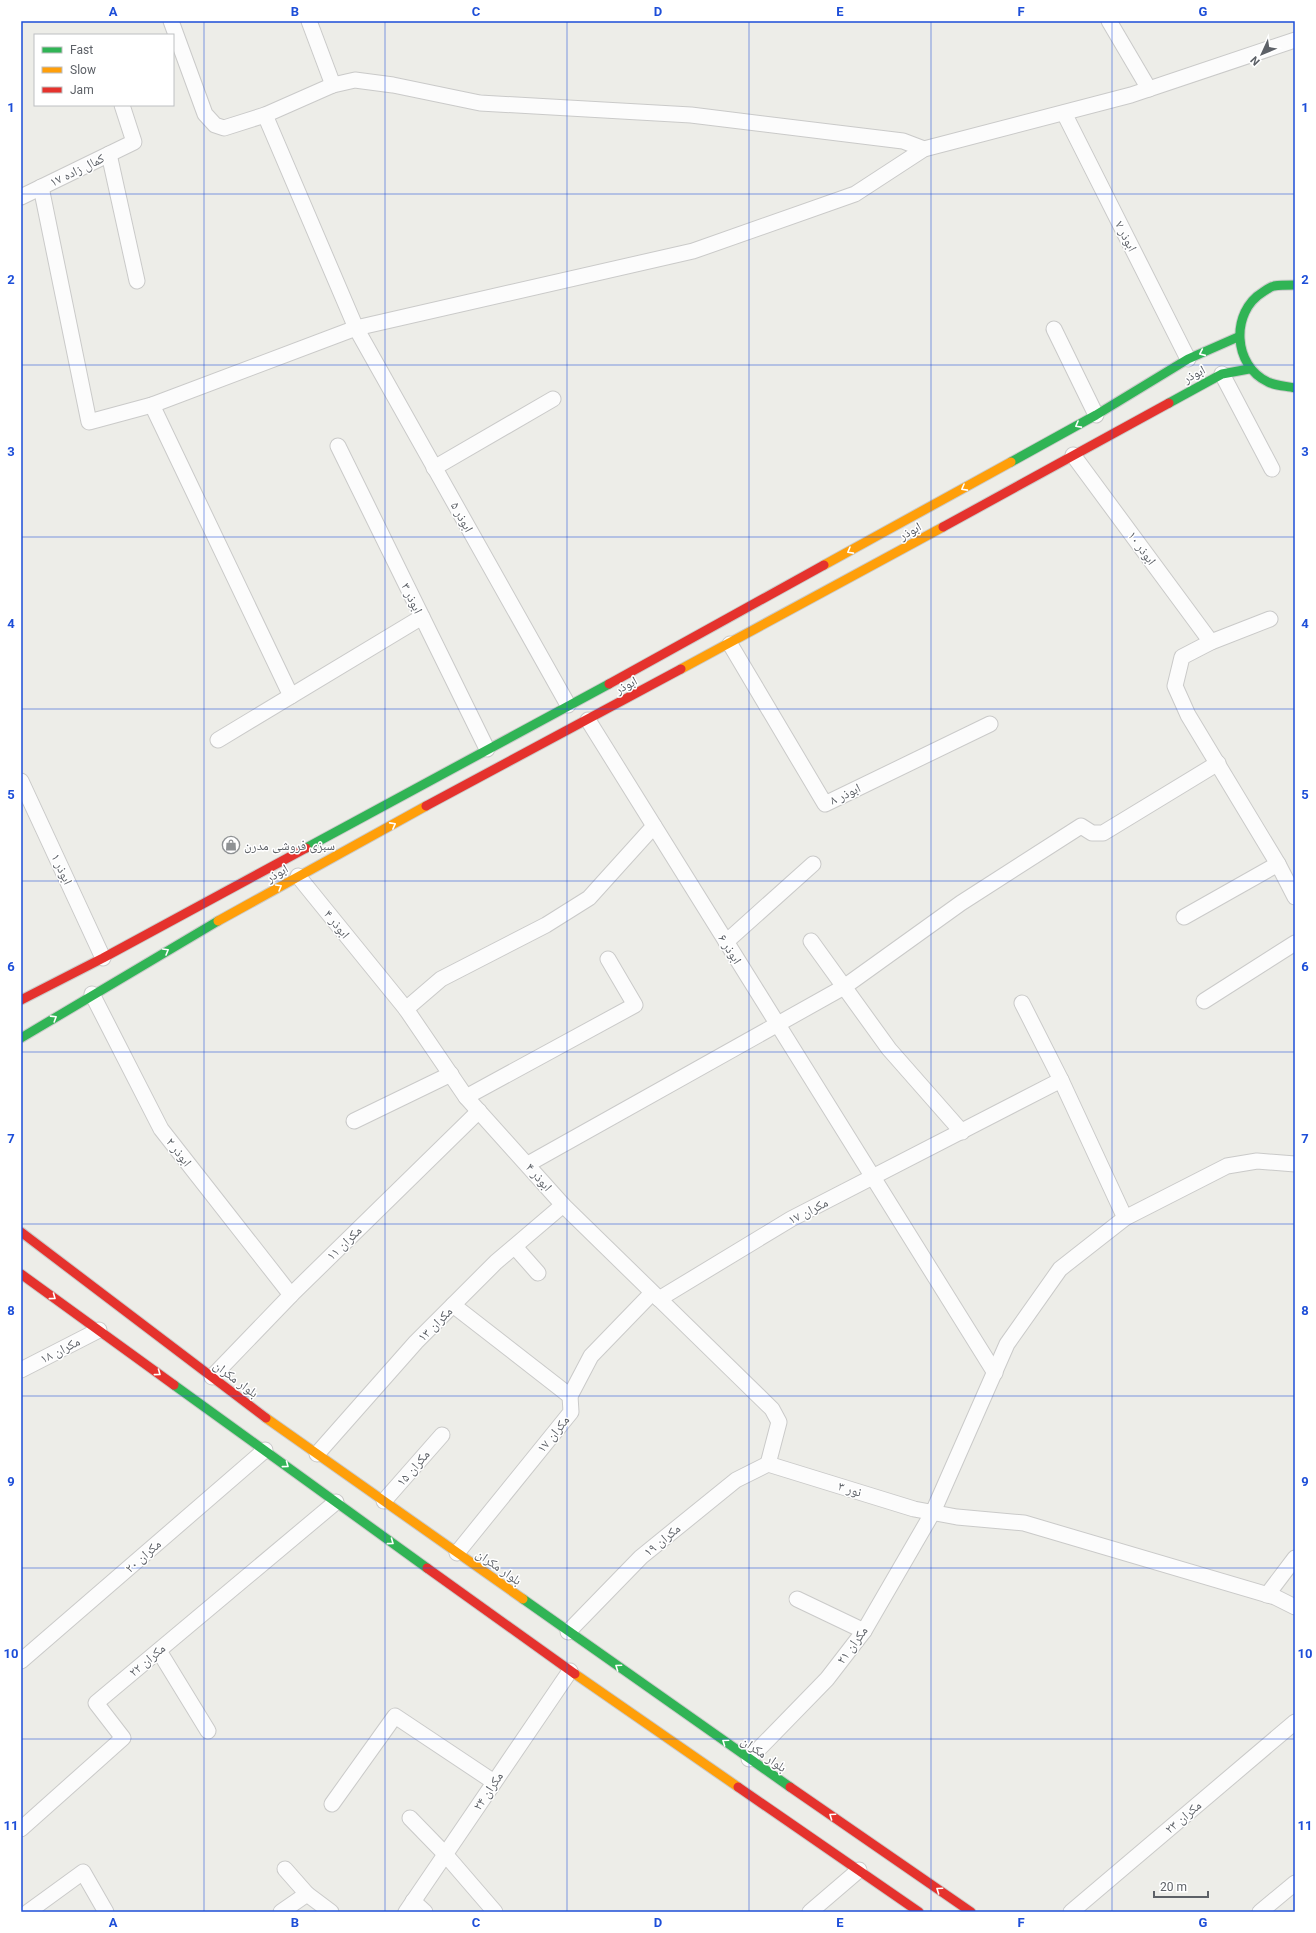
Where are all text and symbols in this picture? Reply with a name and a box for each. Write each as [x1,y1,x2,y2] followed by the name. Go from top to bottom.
[109,4,118,19] text: A
[291,4,299,19] text: B
[472,4,481,19] text: C
[654,4,662,19] text: D
[836,4,844,19] text: E
[1017,4,1025,19] text: F
[1199,4,1208,19] text: G
[34,34,174,106] legend
[1242,34,1282,74] north arrow
[70,43,93,57] text: Fast
[1248,53,1263,68] text: N
[70,63,96,77] text: Slow
[70,83,94,97] text: Jam
[7,100,15,115] text: 1
[1301,100,1309,115] text: 1
[47,150,108,191] street label: کمال زاده ۱۷
[1111,218,1140,254] street label: ابوذر ۷
[7,272,15,287] text: 2
[1301,272,1309,287] text: 2
[1199,348,1207,356] one-way arrow
[1179,362,1208,387] street label: ابوذر
[1075,421,1082,428] one-way arrow
[7,444,15,459] text: 3
[1301,444,1309,459] text: 3
[961,483,968,491] one-way arrow
[447,499,476,535] street label: ابوذر ۵
[895,519,924,545] street label: ابوذر
[1124,528,1159,568] street label: ابوذر ۱۰
[847,546,855,553] one-way arrow
[397,580,426,616] street label: ابوذر ۳
[7,616,15,631] text: 4
[1301,616,1309,631] text: 4
[611,673,640,698] street label: ابوذر
[827,780,863,809] street label: ابوذر ۸
[7,787,15,802] text: 5
[1301,787,1309,802] text: 5
[389,822,396,829] one-way arrow
[221,835,241,855] shop icon: سبزی فروشی مدرن
[244,838,335,854] place label: سبزی فروشی مدرن
[47,851,76,887] street label: ابوذر ۱
[262,861,291,887] street label: ابوذر
[274,884,282,891] one-way arrow
[320,907,353,942] street label: ابوذر ۴
[714,931,745,967] street label: ابوذر ۶
[162,949,169,956] one-way arrow
[7,959,15,974] text: 6
[1301,959,1309,974] text: 6
[50,1015,57,1022] one-way arrow
[7,1131,15,1146] text: 7
[1301,1131,1309,1146] text: 7
[162,1135,195,1170] street label: ابوذر ۲
[522,1160,555,1195] street label: ابوذر ۴
[786,1195,831,1228] street label: مکران ۱۷
[323,1223,365,1264] street label: مکران ۱۱
[48,1292,55,1299] one-way arrow
[7,1303,15,1318] text: 8
[1301,1303,1309,1318] text: 8
[415,1304,456,1345] street label: مکران ۱۳
[38,1334,83,1367] street label: مکران ۱۸
[210,1357,261,1401] street label: بلوار مکران
[154,1368,161,1376] one-way arrow
[534,1413,573,1456] street label: مکران ۱۷
[393,1447,433,1490] street label: مکران ۱۵
[282,1461,289,1468] one-way arrow
[7,1474,15,1489] text: 9
[1301,1474,1309,1489] text: 9
[836,1478,864,1501] street label: نور ۳
[641,1521,684,1560] street label: مکران ۱۹
[122,1536,165,1576] street label: مکران ۲۰
[387,1537,394,1544] one-way arrow
[473,1546,525,1589] street label: بلوار مکران
[833,1623,871,1667] street label: مکران ۲۱
[126,1640,169,1680] street label: مکران ۲۲
[4,1646,18,1661] text: 10
[1298,1646,1312,1661] text: 10
[616,1665,623,1672] one-way arrow
[738,1733,790,1776] street label: بلوار مکران
[722,1740,729,1747] one-way arrow
[470,1769,507,1813] street label: مکران ۲۴
[1162,1797,1205,1837] street label: مکران ۲۳
[829,1814,836,1821] one-way arrow
[4,1818,18,1833] text: 11
[1298,1818,1312,1833] text: 11
[1154,1873,1208,1899] scale bar
[1160,1880,1187,1894] text: 20 m
[936,1888,943,1895] one-way arrow
[109,1915,118,1930] text: A
[291,1915,299,1930] text: B
[472,1915,481,1930] text: C
[654,1915,662,1930] text: D
[836,1915,844,1930] text: E
[1017,1915,1025,1930] text: F
[1199,1915,1208,1930] text: G

